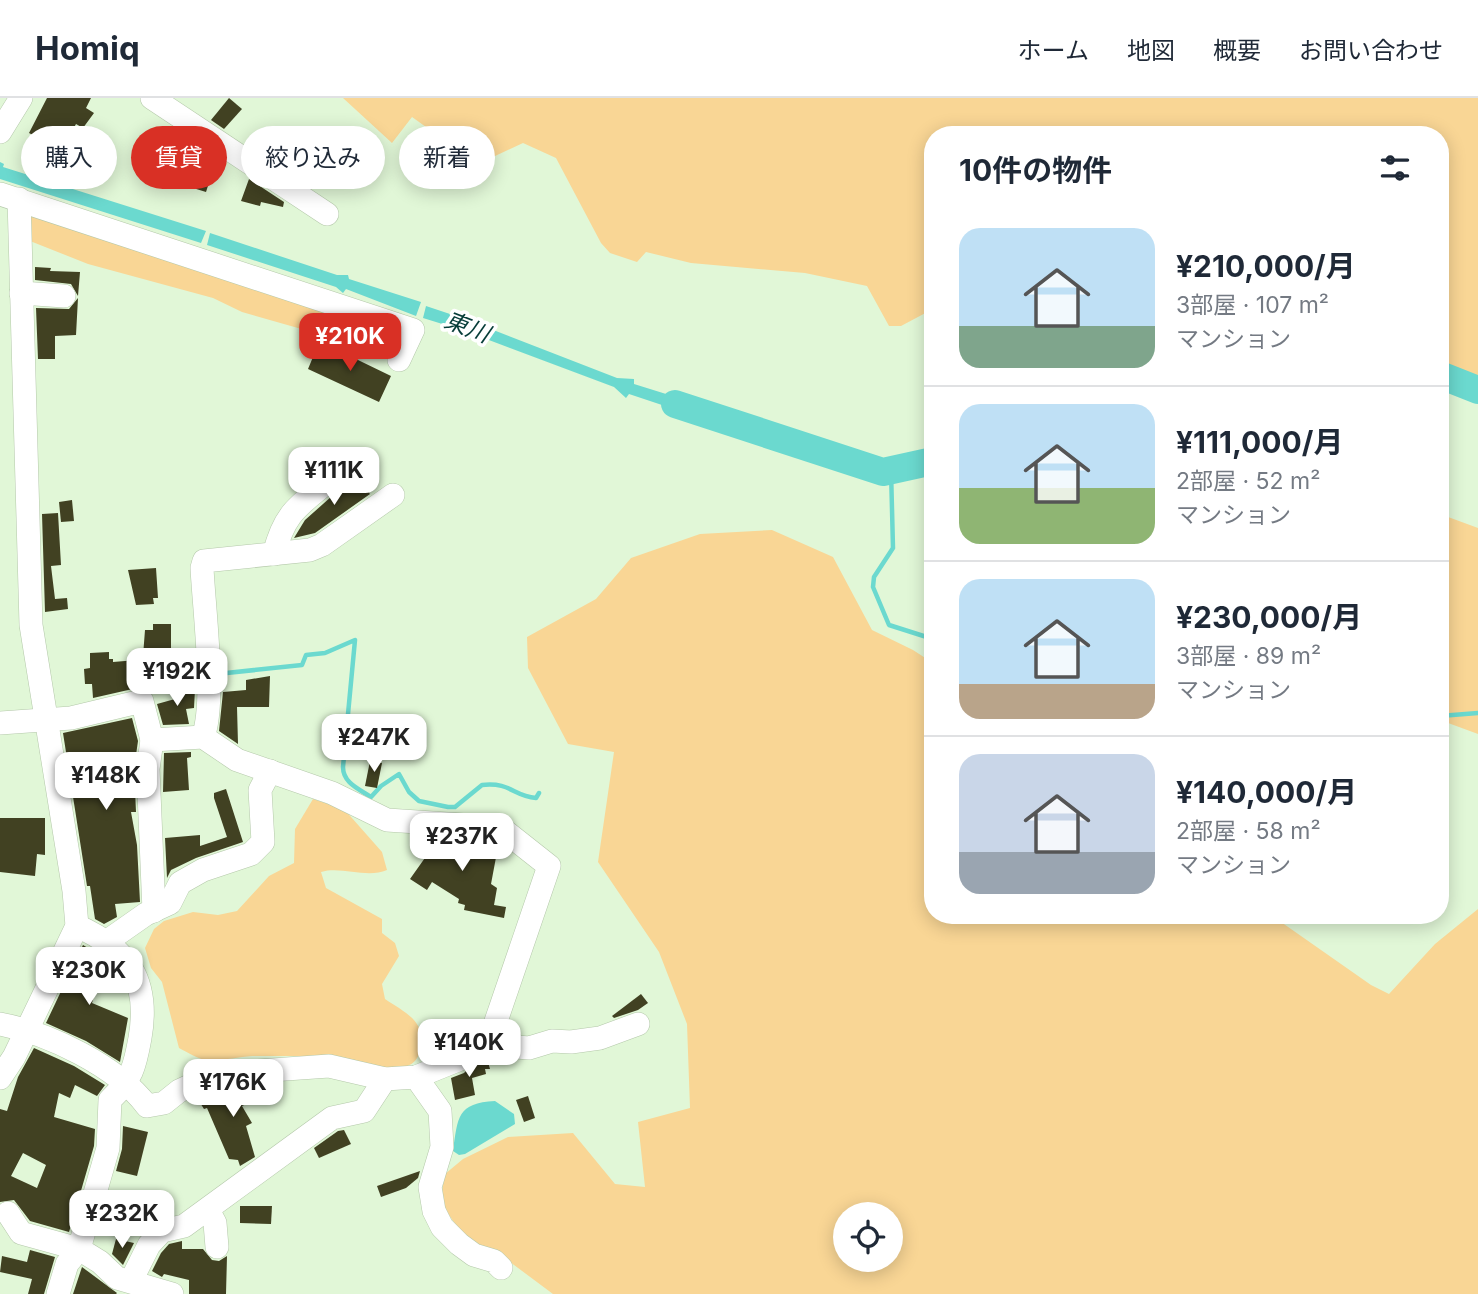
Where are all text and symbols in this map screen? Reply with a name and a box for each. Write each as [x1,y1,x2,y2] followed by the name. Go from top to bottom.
[35,28,140,68] text: Homiq
[1018,36,1089,65] text: ホーム
[1127,36,1175,65] text: 地図
[1213,36,1261,65] text: 概要
[1299,36,1443,65] text: お問い合わせ
[21,126,117,189] chip: 購入
[131,126,227,189] chip: 賃貸
[241,126,385,189] chip: 絞り込み
[399,126,495,189] chip: 新着
[1376,149,1414,187] icon: filters
[959,152,1112,188] text: 10件の物件
[1176,248,1356,284] text: ¥210,000/月
[1015,256,1099,340] icon: home
[1176,291,1329,319] text: 3部屋 · 107 m²
[441,306,496,349] water label: 東川
[301,314,399,373] pin: ¥210K
[315,322,385,350] text: ¥210K
[1176,325,1291,353] text: マンション
[1176,424,1343,460] text: ¥111,000/月
[1015,432,1099,516] icon: home
[285,448,383,507] pin: ¥111K
[304,456,364,484] text: ¥111K
[1176,467,1320,495] text: 2部屋 · 52 m²
[1176,501,1291,529] text: マンション
[1176,599,1362,635] text: ¥230,000/月
[1015,607,1099,691] icon: home
[1176,642,1321,670] text: 3部屋 · 89 m²
[128,648,226,708] pin: ¥192K
[143,657,212,685] text: ¥192K
[1176,676,1291,704] text: マンション
[325,714,423,774] pin: ¥247K
[338,723,410,751] text: ¥247K
[57,752,155,812] pin: ¥148K
[71,761,141,789] text: ¥148K
[1176,774,1357,810] text: ¥140,000/月
[1015,782,1099,866] icon: home
[413,814,511,873] pin: ¥237K
[1176,817,1321,845] text: 2部屋 · 58 m²
[426,822,498,850] text: ¥237K
[1176,851,1291,879] text: マンション
[40,948,138,1007] pin: ¥230K
[52,956,126,984] text: ¥230K
[420,1020,518,1079] pin: ¥140K
[434,1028,504,1056] text: ¥140K
[184,1060,282,1119] pin: ¥176K
[199,1068,267,1096] text: ¥176K
[73,1190,171,1250] pin: ¥232K
[85,1199,159,1227] text: ¥232K
[833,1202,903,1272] map controls
[833,1202,903,1272] button: locate

